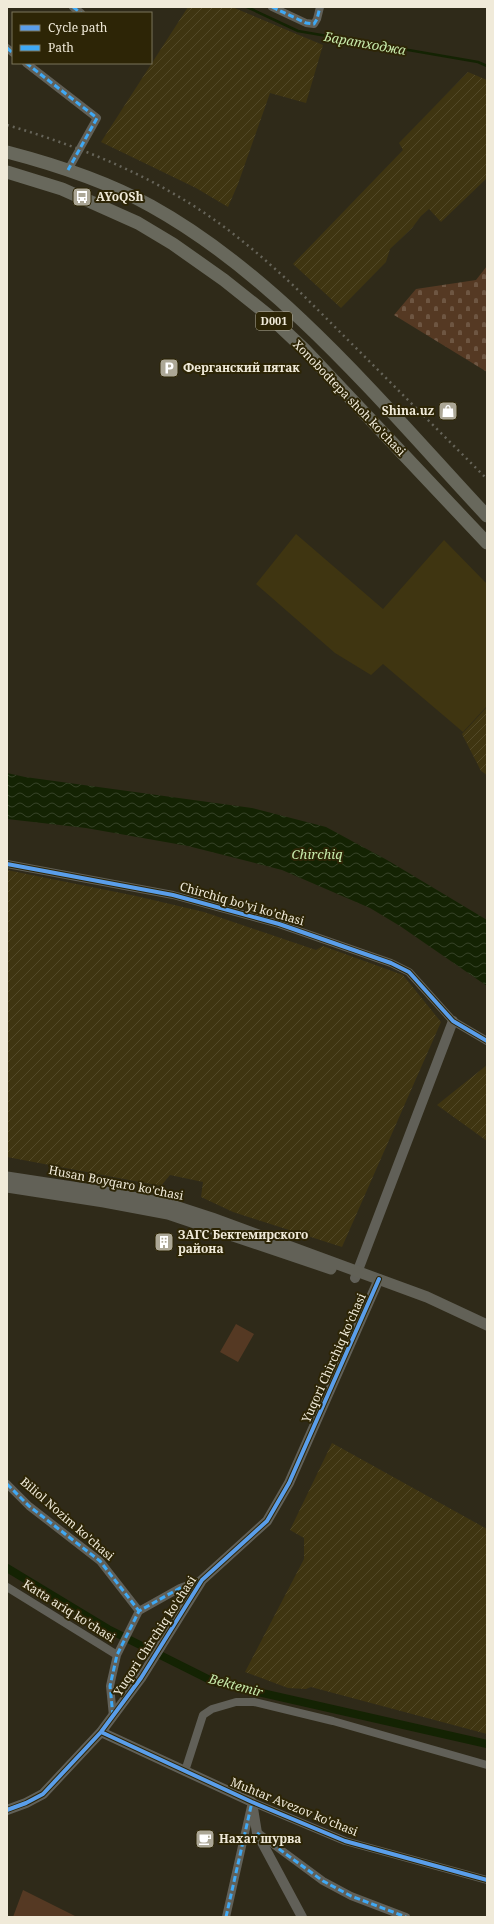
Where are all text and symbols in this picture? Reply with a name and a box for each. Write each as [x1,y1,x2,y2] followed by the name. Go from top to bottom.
[12,12,152,64] legend
[48,19,108,36] text: Cycle path
[322,27,408,59] water label: Баратходжа
[48,39,74,56] text: Path
[71,186,93,208] bus stop icon: AYoQSh
[96,188,143,205] place label: AYoQSh
[256,312,292,330] road number: D001
[289,336,410,460] street label: Xonobodtepa shoh ko'chasi
[158,357,180,379] parking icon: Ферганский пятак
[183,359,300,376] place label: Ферганский пятак
[437,400,459,422] shop icon: Shina.uz
[382,402,434,419] place label: Shina.uz
[291,845,343,863] water label: Chirchiq
[178,878,306,929] street label: Chirchiq bo'yi ko'chasi
[47,1161,185,1204] street label: Husan Boyqaro ko'chasi
[178,1226,308,1257] place label: ЗАГС Бектемирского района
[153,1231,175,1253] building icon: ЗАГС Бектемирского района
[297,1290,370,1426] street label: Yuqori Chirchiq ko'chasi
[17,1473,118,1564] street label: Biliol Nozim ko'chasi
[109,1572,200,1700] street label: Yuqori Chirchiq ko'chasi
[20,1575,119,1646] street label: Katta ariq ko'chasi
[206,1669,266,1701] water label: Bektemir
[228,1773,361,1840] street label: Muhtar Avezov ko'chasi
[194,1828,216,1850] cafe icon: Нахат шурва
[219,1830,301,1847] place label: Нахат шурва

